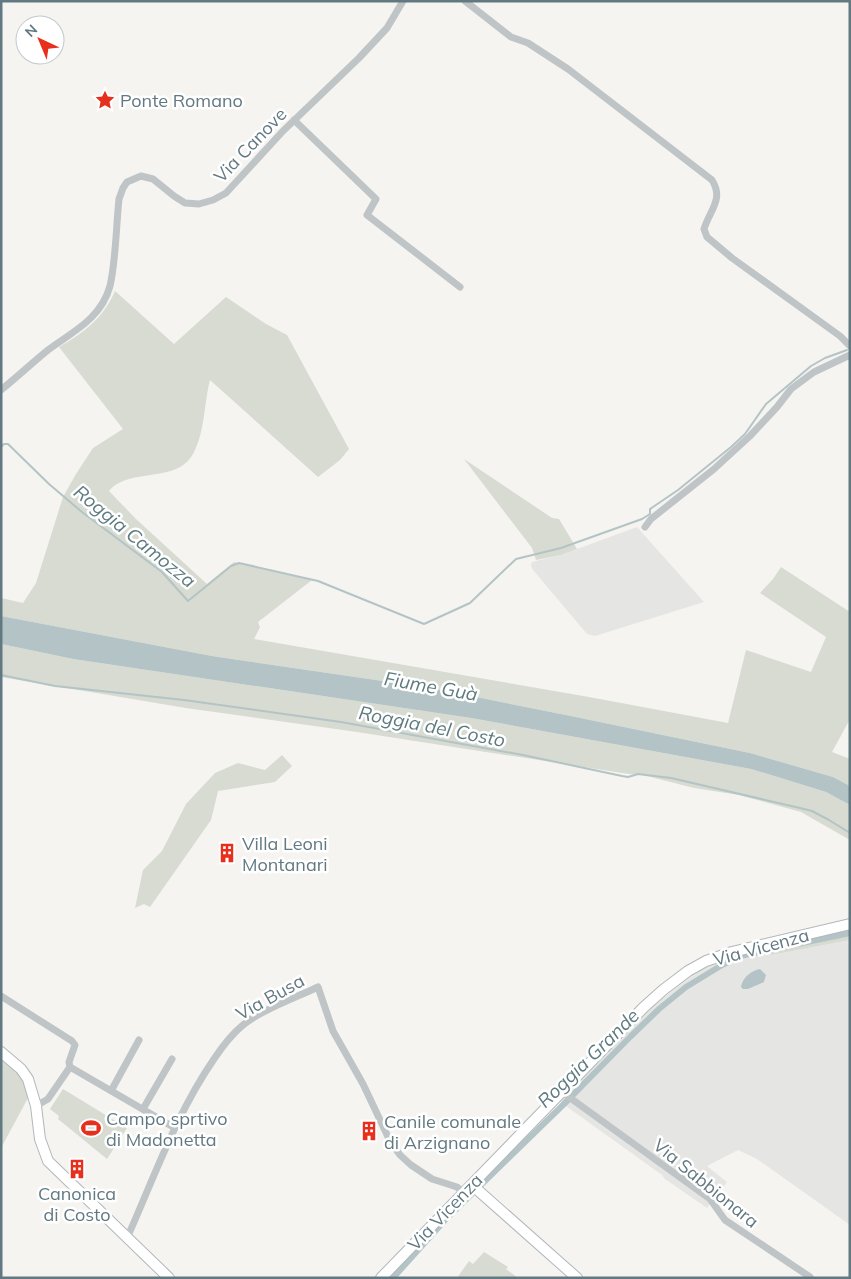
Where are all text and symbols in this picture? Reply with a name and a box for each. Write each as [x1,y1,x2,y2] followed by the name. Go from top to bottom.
[15,15,65,65] north arrow
[21,21,41,41] text: N
[94,89,116,111] place icon: Ponte Romano
[120,89,243,112] place label: Ponte Romano
[209,103,291,187] street label: Via Canove
[69,479,201,593] water label: Roggia Camozza
[382,666,480,706] water label: Fiume Guà
[357,700,507,752] water label: Roggia del Costo
[242,832,328,876] place label: Villa Leoni Montanari
[216,842,238,864] building icon: Villa Leoni Montanari
[711,923,811,971] street label: Via Vicenza
[232,969,308,1025] street label: Via Busa
[532,1003,644,1113] water label: Roggia Grande
[106,1107,227,1151] place label: Campo sprtivo di Madonetta
[384,1110,521,1154] place label: Canile comunale di Arzignano
[80,1117,102,1139] sports icon: Campo sprtivo di Madonetta
[358,1120,380,1142] building icon: Canile comunale di Arzignano
[649,1133,763,1233] street label: Via Sabbionara
[66,1158,88,1180] building icon: Canonica di Costo
[403,1169,487,1255] street label: Via Vicenza
[38,1182,116,1226] place label: Canonica di Costo

